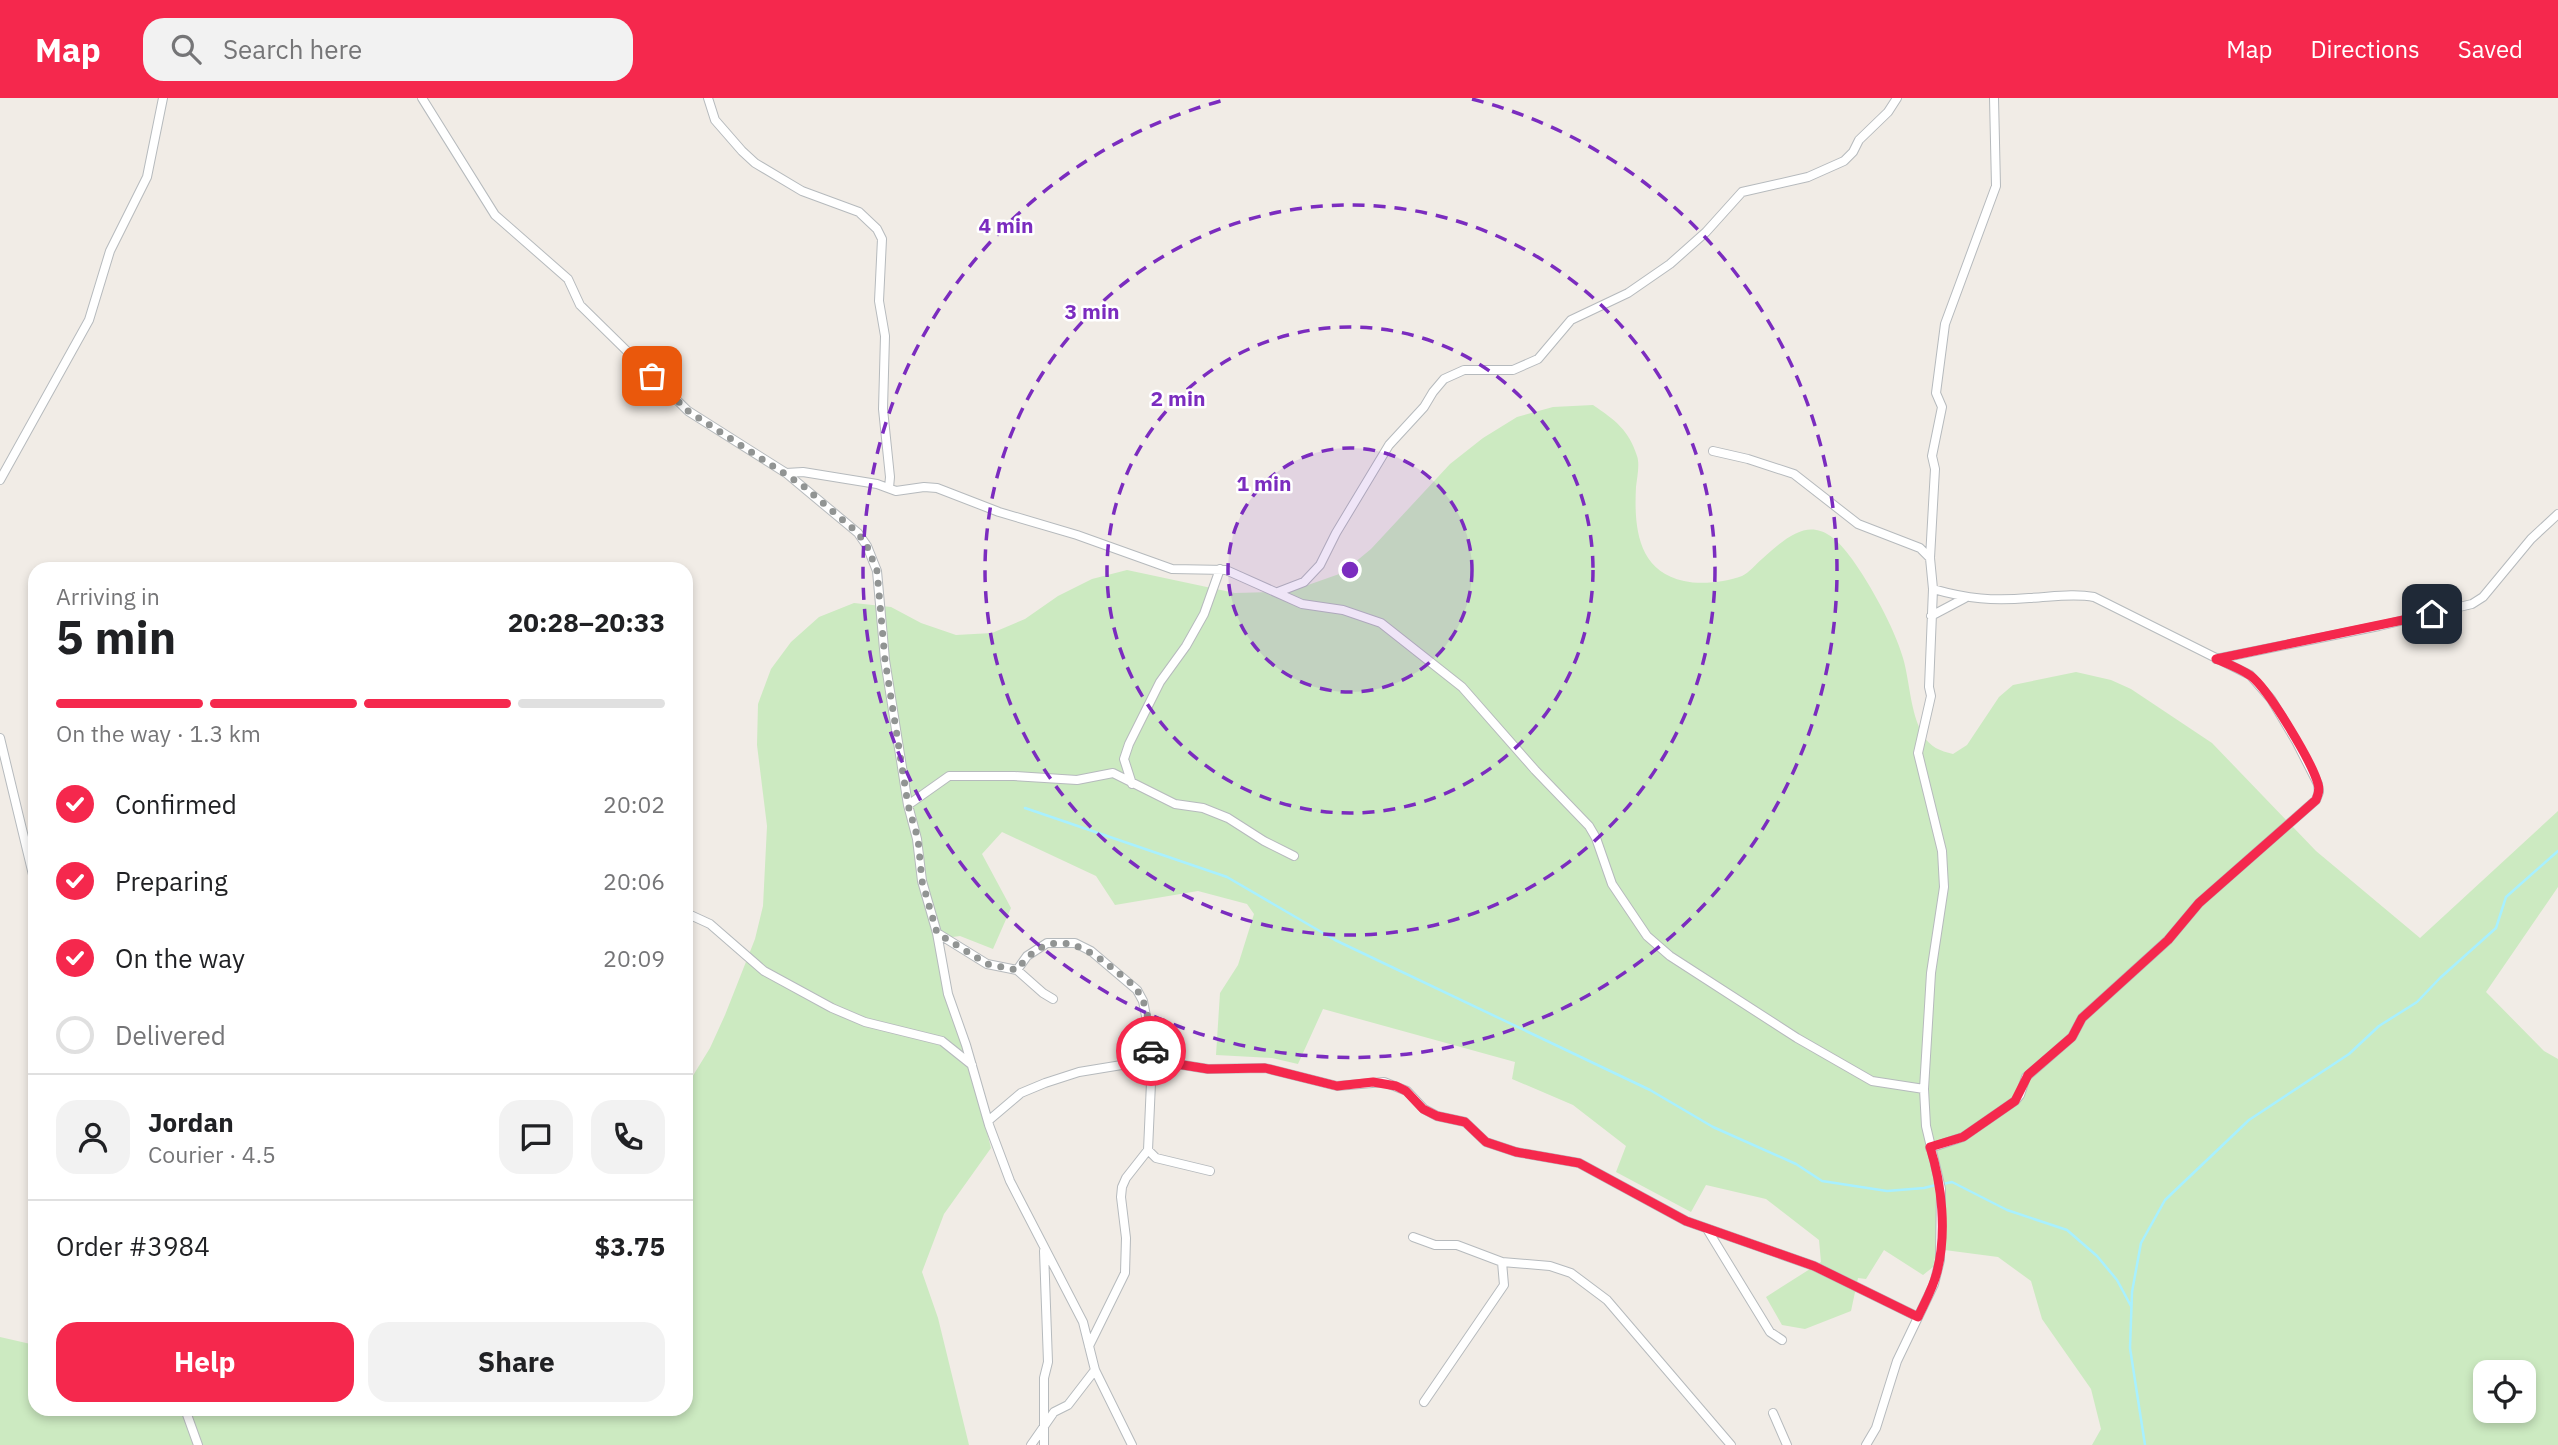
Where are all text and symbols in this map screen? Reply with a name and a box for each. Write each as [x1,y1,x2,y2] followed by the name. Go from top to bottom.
[143,18,633,81] search box
[35,28,101,71] text: Map
[167,30,205,68] icon: search
[223,32,362,66] text: Search here
[2226,33,2272,65] text: Map
[2310,33,2420,65] text: Directions
[2458,33,2523,65] text: Saved
[979,211,1033,239] text: 4 min
[1065,297,1119,325] text: 3 min
[622,346,682,406] pin
[633,357,671,395] icon: bag
[1151,384,1205,412] text: 2 min
[1237,469,1291,497] text: 1 min
[1338,558,1362,582] centre of rings
[56,581,160,611] text: Arriving in
[2402,584,2462,644] pin
[2413,595,2451,633] icon: home
[508,605,665,639] text: 20:28–20:33
[56,607,176,667] text: 5 min
[56,718,261,748] text: On the way · 1.3 km
[56,785,94,823] icon: check
[115,787,237,821] text: Confirmed
[603,789,665,819] text: 20:02
[56,862,94,900] icon: check
[115,864,228,898] text: Preparing
[603,866,665,896] text: 20:06
[56,939,94,977] icon: check
[115,941,245,975] text: On the way
[603,943,665,973] text: 20:09
[1116,1016,1186,1086] courier
[115,1018,226,1052] text: Delivered
[1132,1032,1170,1070] icon: car
[56,1100,130,1174] button: person
[499,1100,573,1174] button: chat
[591,1100,665,1174] button: phone
[148,1105,234,1139] text: Jordan
[148,1139,276,1169] text: Courier · 4.5
[56,1229,210,1263] text: Order #3984
[595,1229,665,1263] text: $3.75
[56,1322,354,1402] button: Help
[368,1322,665,1402] button: Share
[2473,1360,2536,1423] map controls
[2473,1360,2536,1423] button: locate

